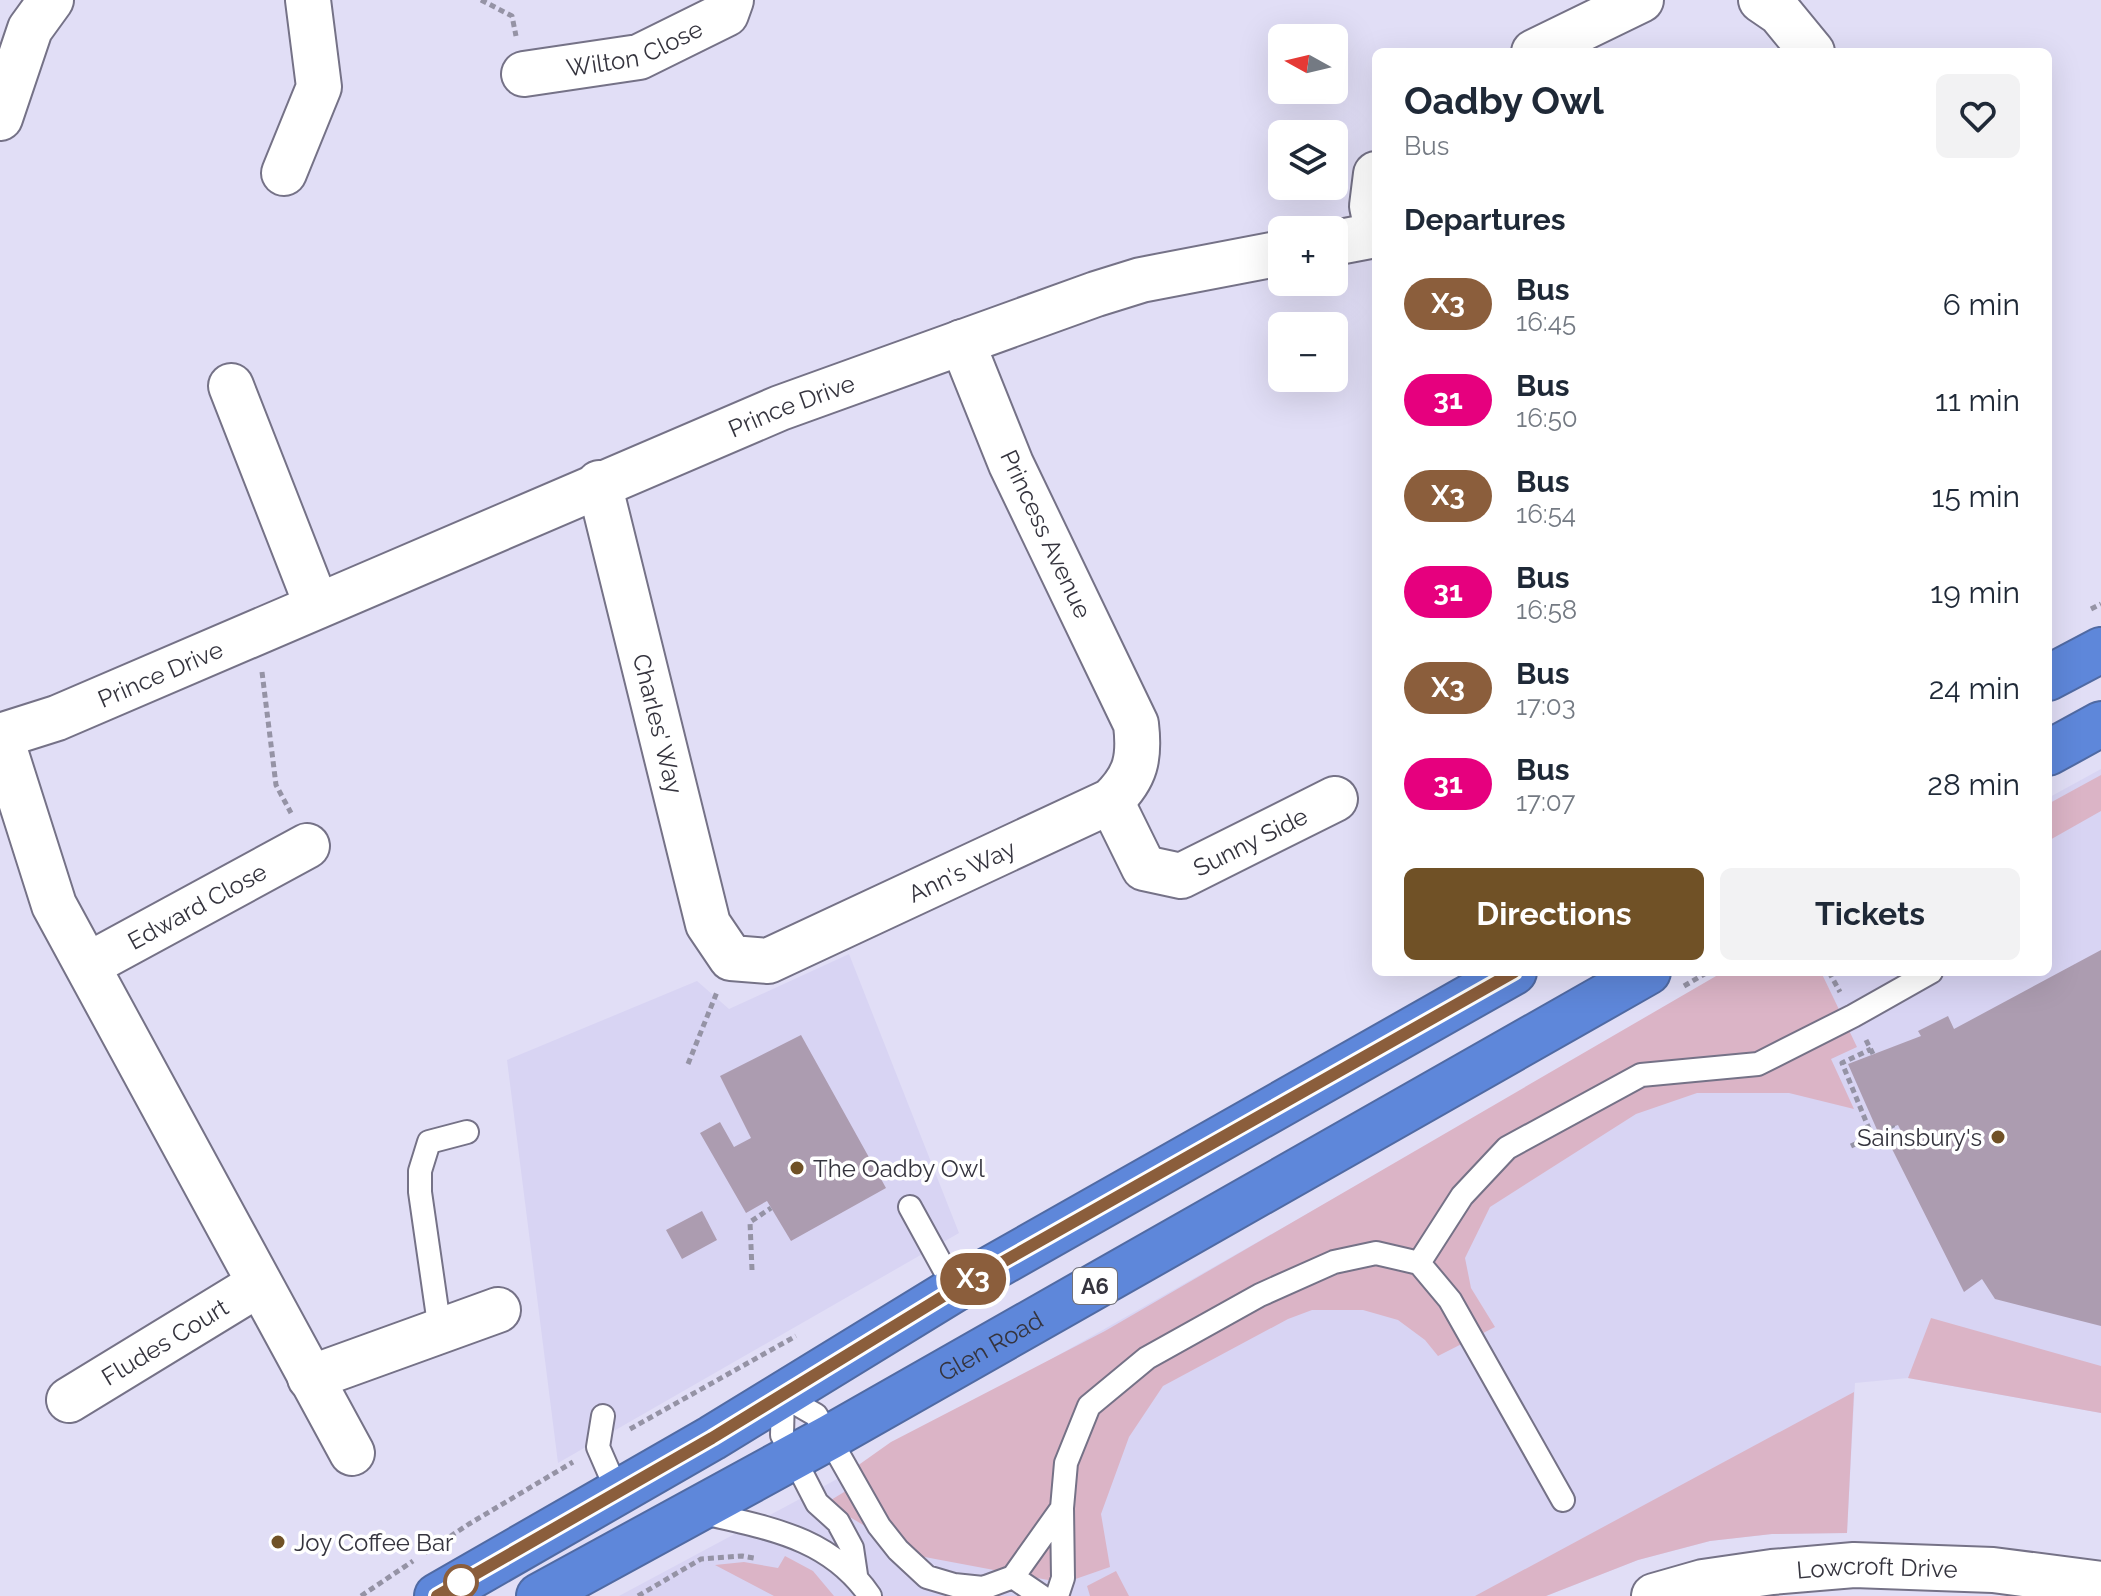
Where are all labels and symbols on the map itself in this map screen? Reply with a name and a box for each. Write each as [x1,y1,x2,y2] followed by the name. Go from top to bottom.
[564,14,707,82] street label: Wilton Close
[1268,24,1348,104] north arrow
[724,368,858,443] street label: Prince Drive
[994,445,1098,623] street label: Princess Avenue
[93,634,227,713] street label: Prince Drive
[627,651,690,797] street label: Charles' Way
[1188,801,1312,882] street label: Sunny Side
[903,833,1020,908] street label: Ann's Way
[123,856,271,955] street label: Edward Close
[1857,1123,1982,1152] place label: Sainsbury's
[1989,1128,2007,1146] marker: Sainsbury's
[813,1154,985,1183] place label: The Oadby Owl
[788,1159,806,1177] marker: The Oadby Owl
[937,1253,1009,1305] line badge: X3
[1073,1268,1117,1304] road number: A6
[96,1292,233,1391] street label: Fludes Court
[933,1305,1048,1387] street label: Glen Road
[294,1528,454,1557] place label: Joy Coffee Bar
[269,1533,287,1551] marker: Joy Coffee Bar
[1795,1550,1958,1584] street label: Lowcroft Drive
[444,1565,478,1596] unlabelled marker

